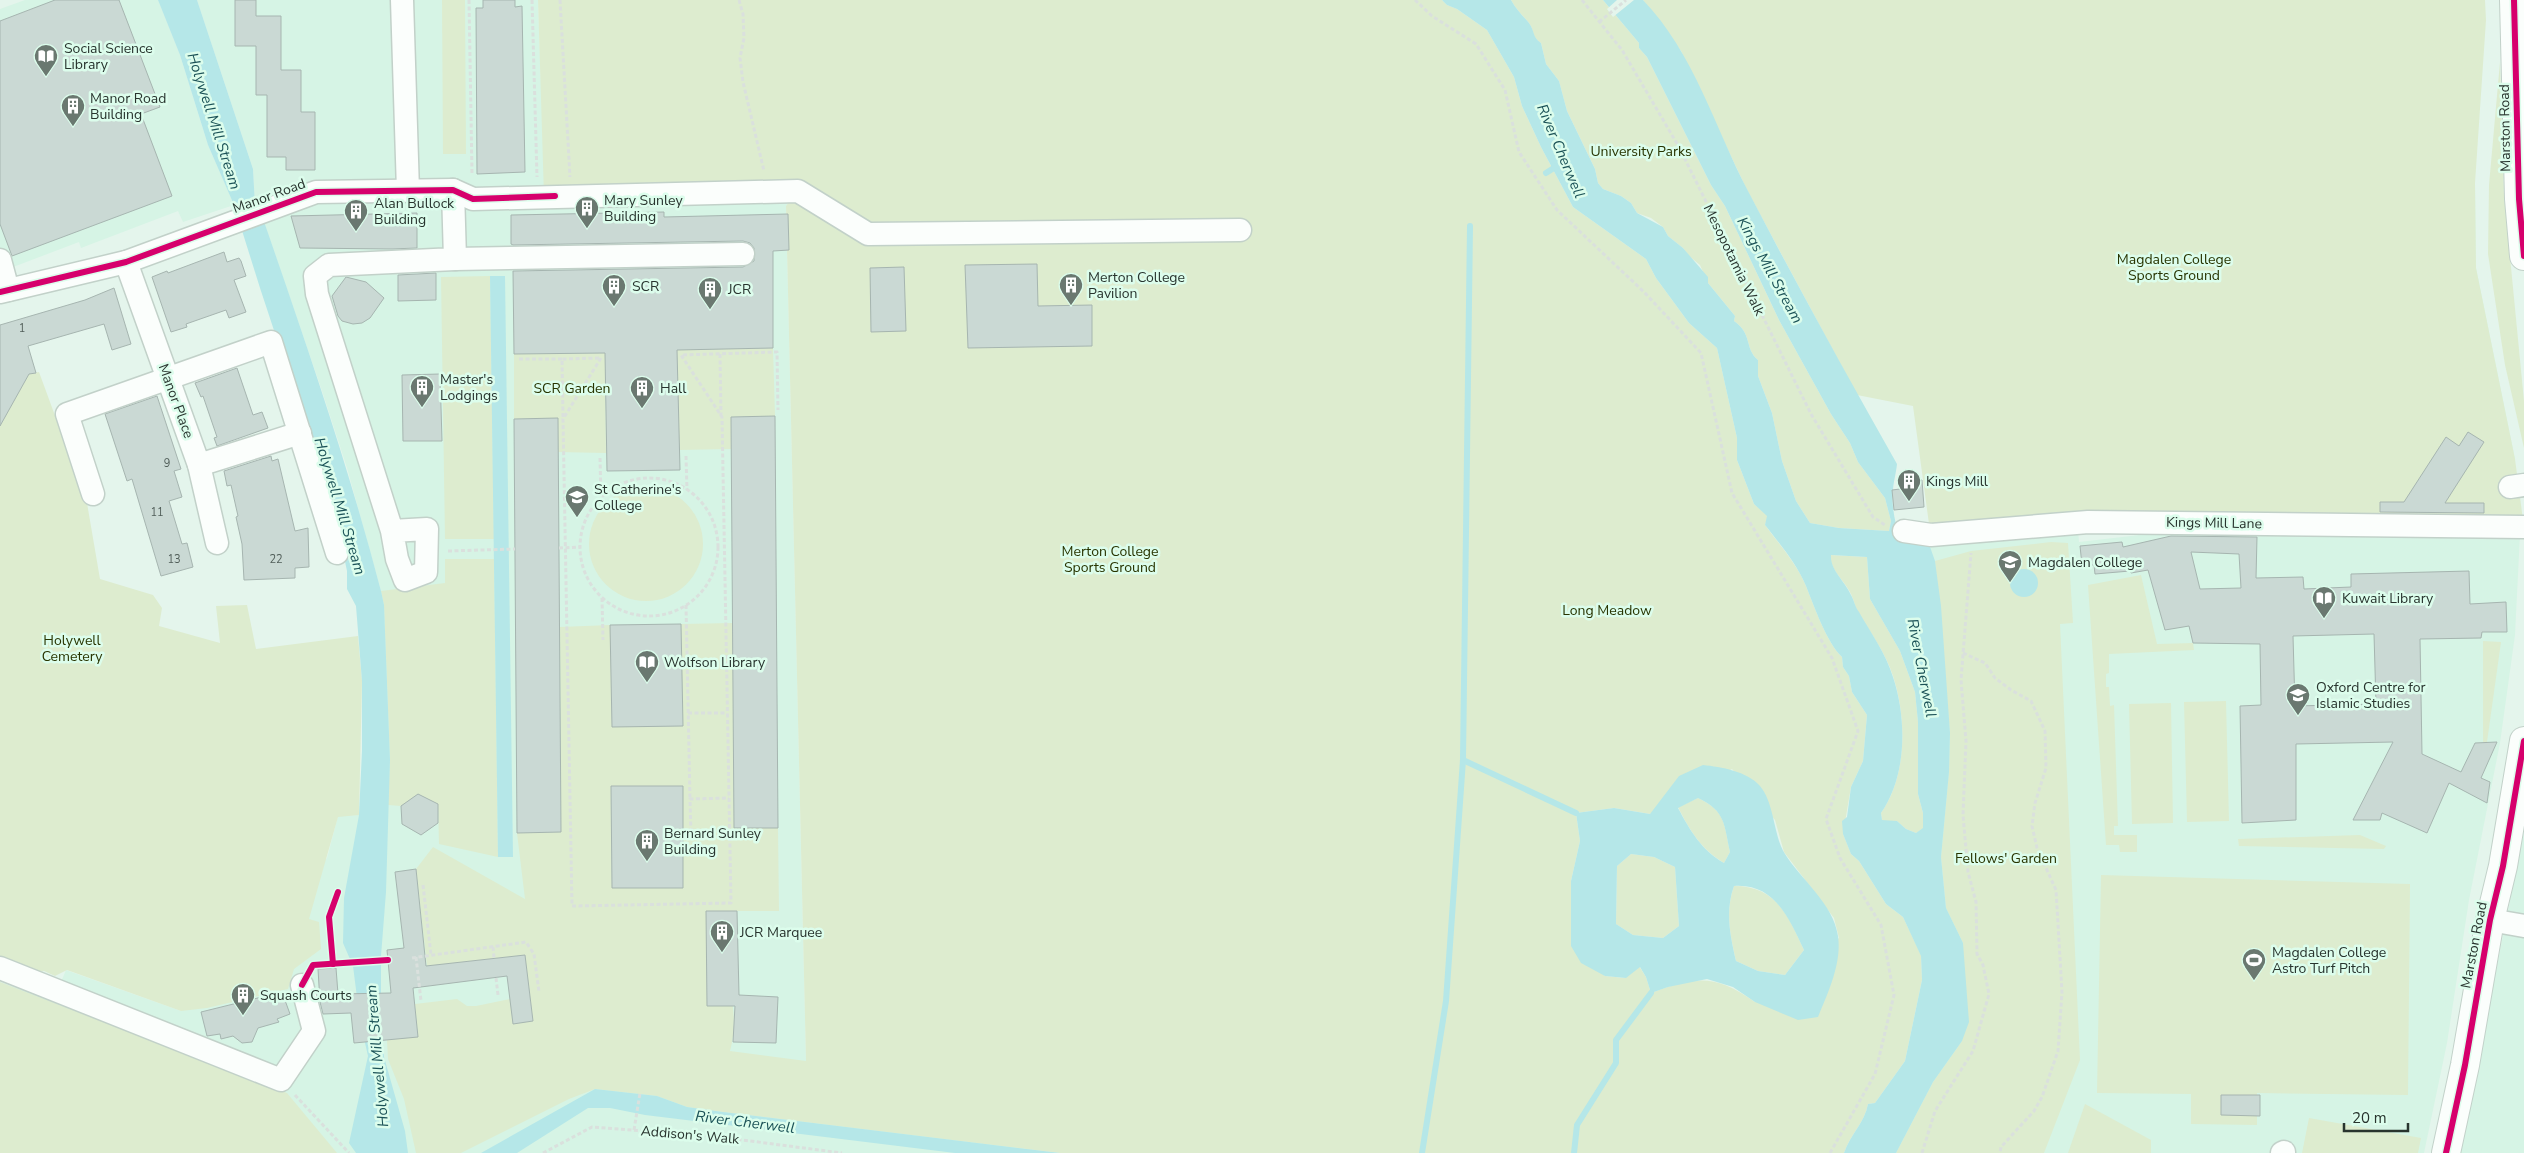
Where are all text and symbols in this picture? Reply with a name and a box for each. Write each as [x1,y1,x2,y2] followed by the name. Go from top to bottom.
[64,39,153,74] place label: Social Science Library
[33,43,59,77] library icon: Social Science Library
[182,50,246,192] water label: Holywell Mill Stream
[2495,84,2515,172] street label: Marston Road
[90,89,166,124] place label: Manor Road Building
[60,93,86,127] building icon: Manor Road Building
[1532,101,1590,201] water label: River Cherwell
[1590,142,1692,161] park label: University Parks
[230,174,308,218] street label: Manor Road
[604,191,683,226] place label: Mary Sunley Building
[374,194,455,229] place label: Alan Bullock Building
[574,195,600,229] building icon: Mary Sunley Building
[343,198,369,232] building icon: Alan Bullock Building
[1699,201,1770,320] street label: Mesopotamia Walk
[1732,213,1808,327] water label: Kings Mill Stream
[2117,250,2231,285] park label: Magdalen College Sports Ground
[1088,268,1185,303] place label: Merton College Pavilion
[1058,272,1084,306] building icon: Merton College Pavilion
[601,273,627,307] building icon: SCR
[697,276,723,310] building icon: JCR
[632,277,659,296] place label: SCR
[727,280,751,299] place label: JCR
[19,321,25,336] house number: 1
[154,361,198,441] street label: Manor Place
[440,370,498,405] place label: Master's Lodgings
[409,374,435,408] building icon: Master's Lodgings
[629,375,655,409] building icon: Hall
[533,379,611,398] park label: SCR Garden
[660,379,687,398] place label: Hall
[310,435,370,577] water label: Holywell Mill Stream
[164,456,170,471] house number: 9
[1896,468,1922,502] building icon: Kings Mill
[1926,472,1989,491] place label: Kings Mill
[594,480,682,515] place label: St Catherine's College
[564,484,590,518] school or university icon: St Catherine's College
[150,505,164,520] house number: 11
[2166,513,2262,533] street label: Kings Mill Lane
[1062,542,1159,577] park label: Merton College Sports Ground
[1997,549,2023,583] school or university icon: Magdalen College
[167,552,181,567] house number: 13
[269,552,283,567] house number: 22
[2028,553,2142,572] place label: Magdalen College
[2311,585,2337,619] library icon: Kuwait Library
[2342,589,2434,608] place label: Kuwait Library
[1562,601,1652,620] park label: Long Meadow
[1903,617,1941,719] water label: River Cherwell
[42,631,103,666] park label: Holywell Cemetery
[634,649,660,683] library icon: Wolfson Library
[664,653,766,672] place label: Wolfson Library
[2316,678,2425,713] place label: Oxford Centre for Islamic Studies
[2285,682,2311,716] school or university icon: Oxford Centre for Islamic Studies
[664,824,762,859] place label: Bernard Sunley Building
[634,828,660,862] building icon: Bernard Sunley Building
[1955,849,2057,868] park label: Fellows' Garden
[2456,900,2492,990] street label: Marston Road
[709,919,735,953] building icon: JCR Marquee
[739,923,822,942] place label: JCR Marquee
[2272,943,2386,978] place label: Magdalen College Astro Turf Pitch
[2241,947,2267,981] sports icon: Magdalen College Astro Turf Pitch
[230,982,256,1016] building icon: Squash Courts
[361,984,393,1128] water label: Holywell Mill Stream
[260,986,352,1005] place label: Squash Courts
[2344,1100,2408,1132] scale bar
[694,1106,796,1138] water label: River Cherwell
[2352,1108,2387,1128] text: 20 m
[640,1121,741,1149] street label: Addison's Walk

